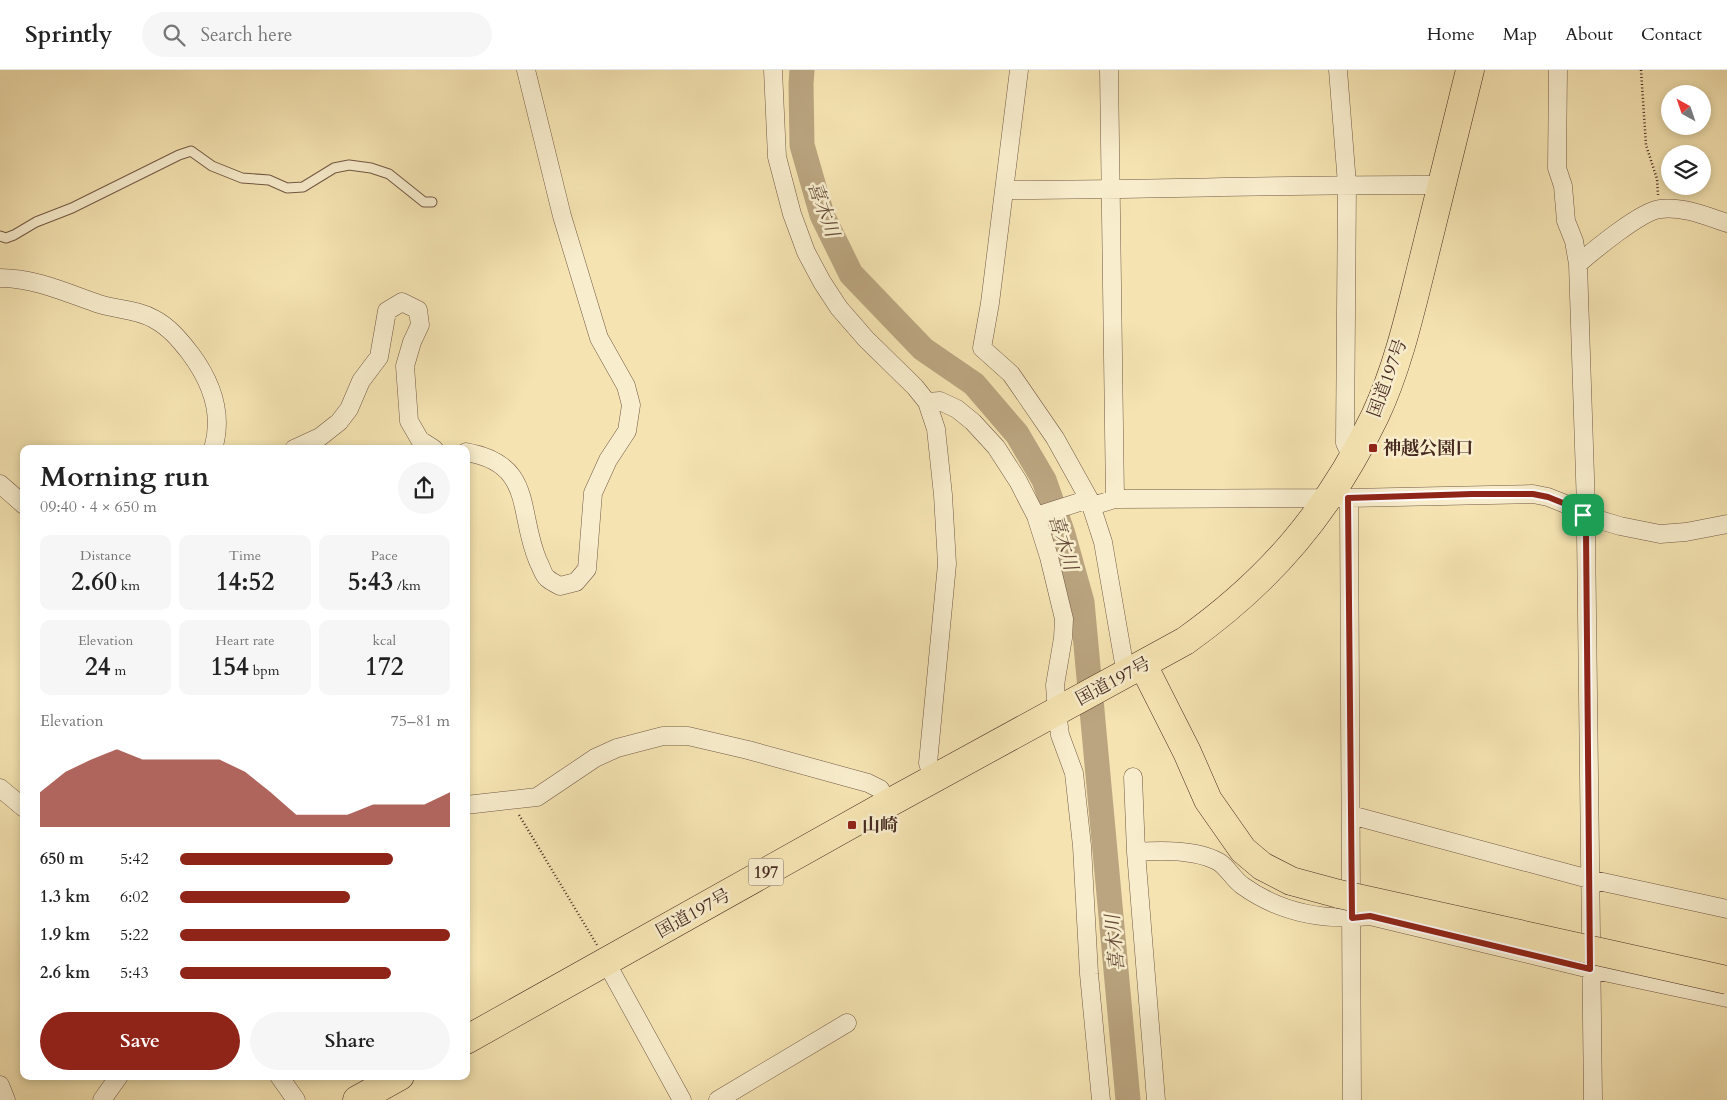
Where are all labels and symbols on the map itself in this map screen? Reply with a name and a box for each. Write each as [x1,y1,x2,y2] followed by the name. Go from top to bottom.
[1661,85,1711,135] north arrow
[801,178,846,242] water label: 喜木川
[1362,336,1413,421] street label: 国道197号
[1383,436,1473,461] place label: 神越公園口
[1367,442,1379,454] marker: 神越公園口
[1562,494,1604,536] pin
[1042,511,1084,575] water label: 喜木川
[1071,651,1155,712] street label: 国道197号
[862,813,898,838] place label: 山崎
[846,819,858,831] marker: 山崎
[748,859,784,886] road number: 197
[651,883,735,944] street label: 国道197号
[1099,911,1130,972] water label: 喜木川

